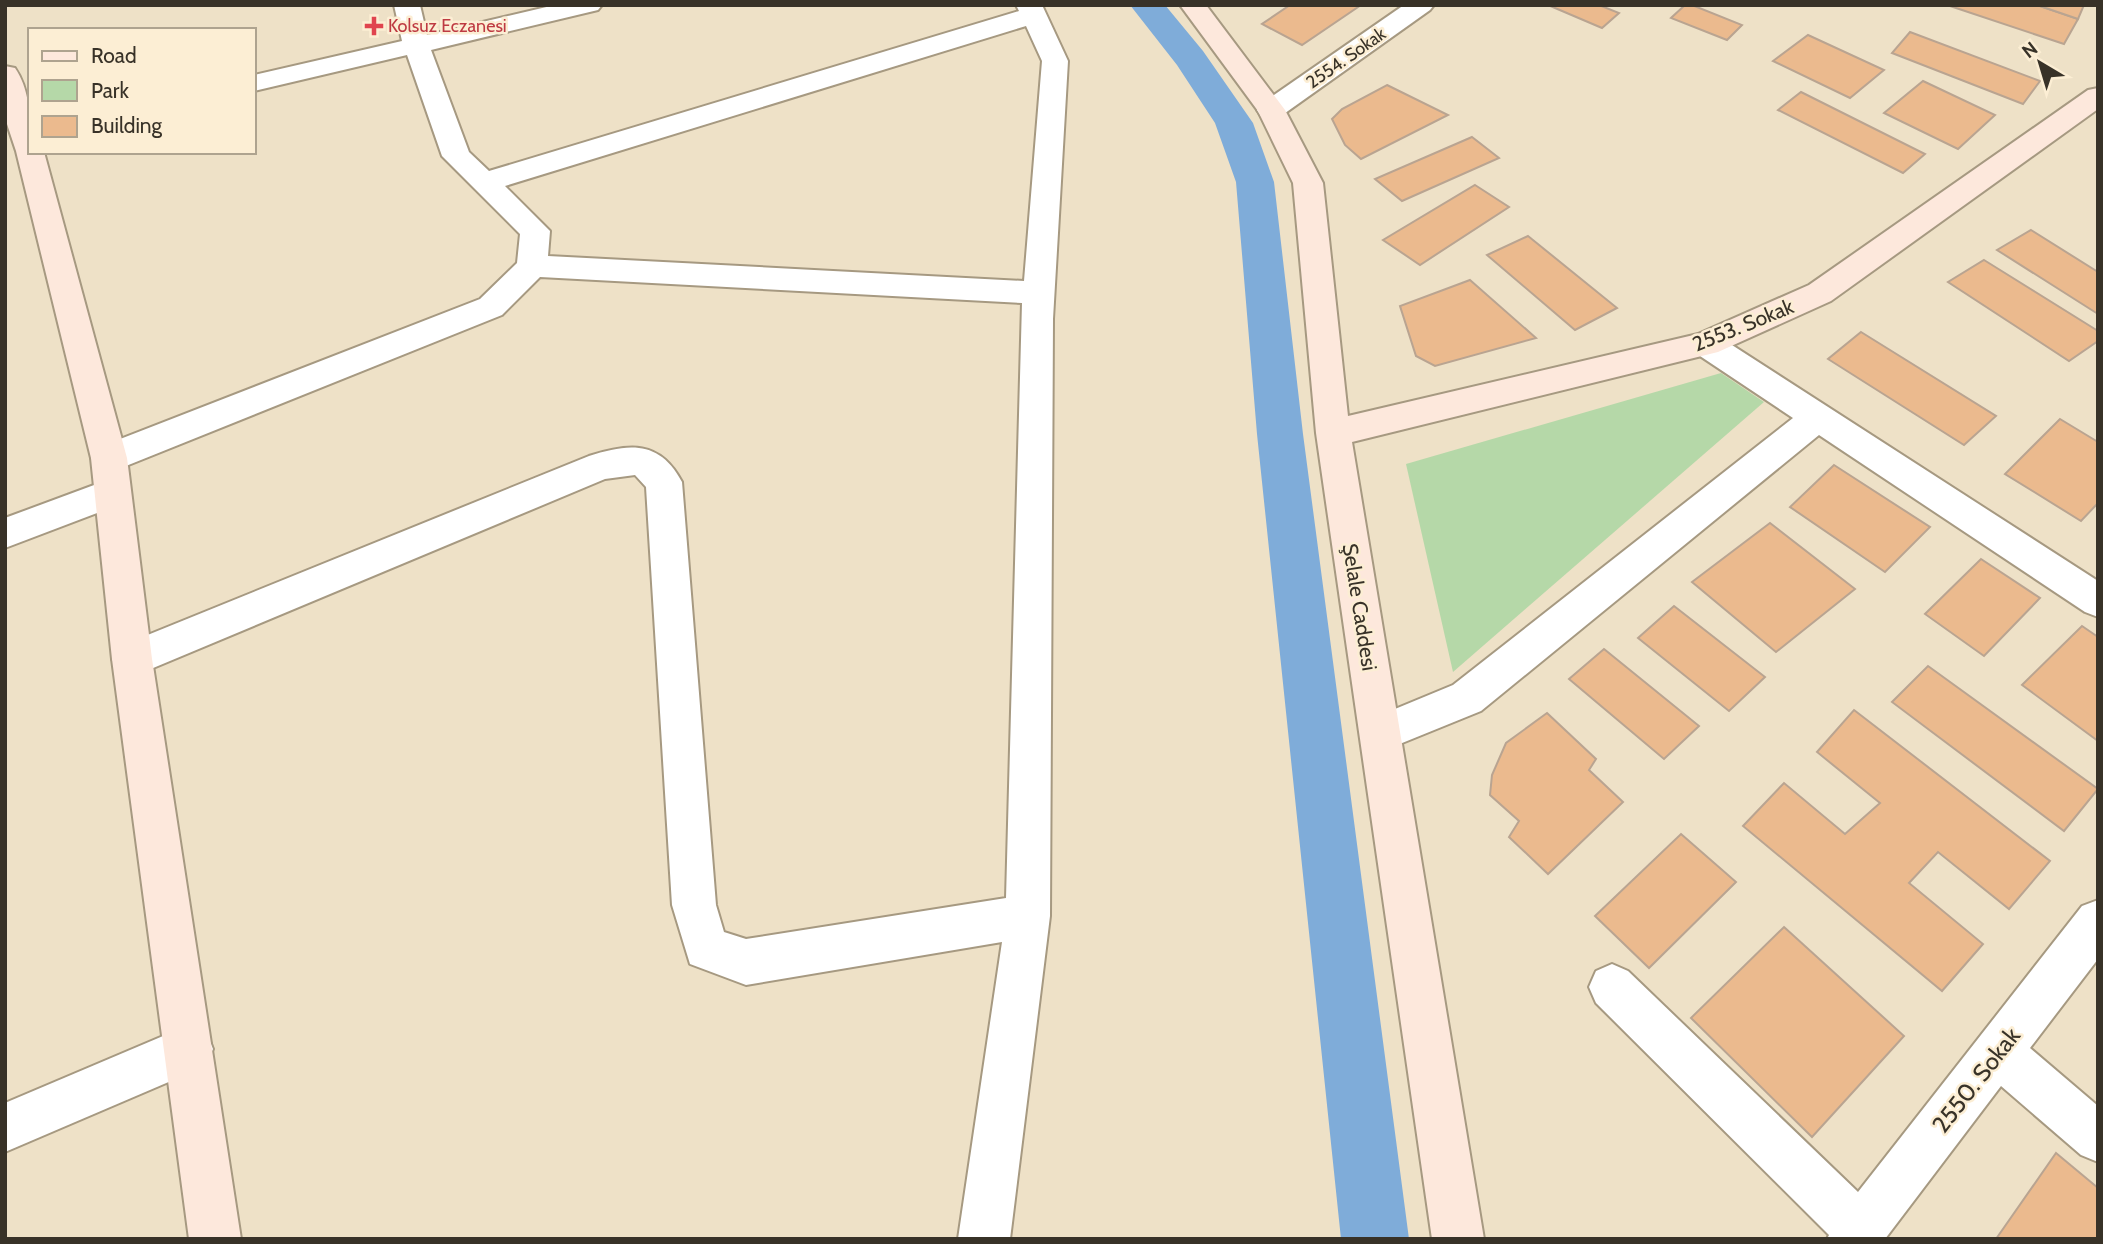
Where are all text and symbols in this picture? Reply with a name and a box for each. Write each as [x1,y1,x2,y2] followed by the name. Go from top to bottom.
[388,15,507,37] place label: Kolsuz Eczanesi
[366,18,382,34] marker: Kolsuz Eczanesi
[1302,22,1391,93] street label: 2554. Sokak
[28,28,256,154] legend
[2005,28,2075,98] north arrow
[2017,37,2042,63] text: N
[91,43,137,68] text: Road
[91,78,129,103] text: Park
[91,113,163,138] text: Building
[1689,293,1798,357] street label: 2553. Sokak
[1338,542,1382,672] street label: Şelale Caddesi
[1926,1021,2026,1138] street label: 2550. Sokak

